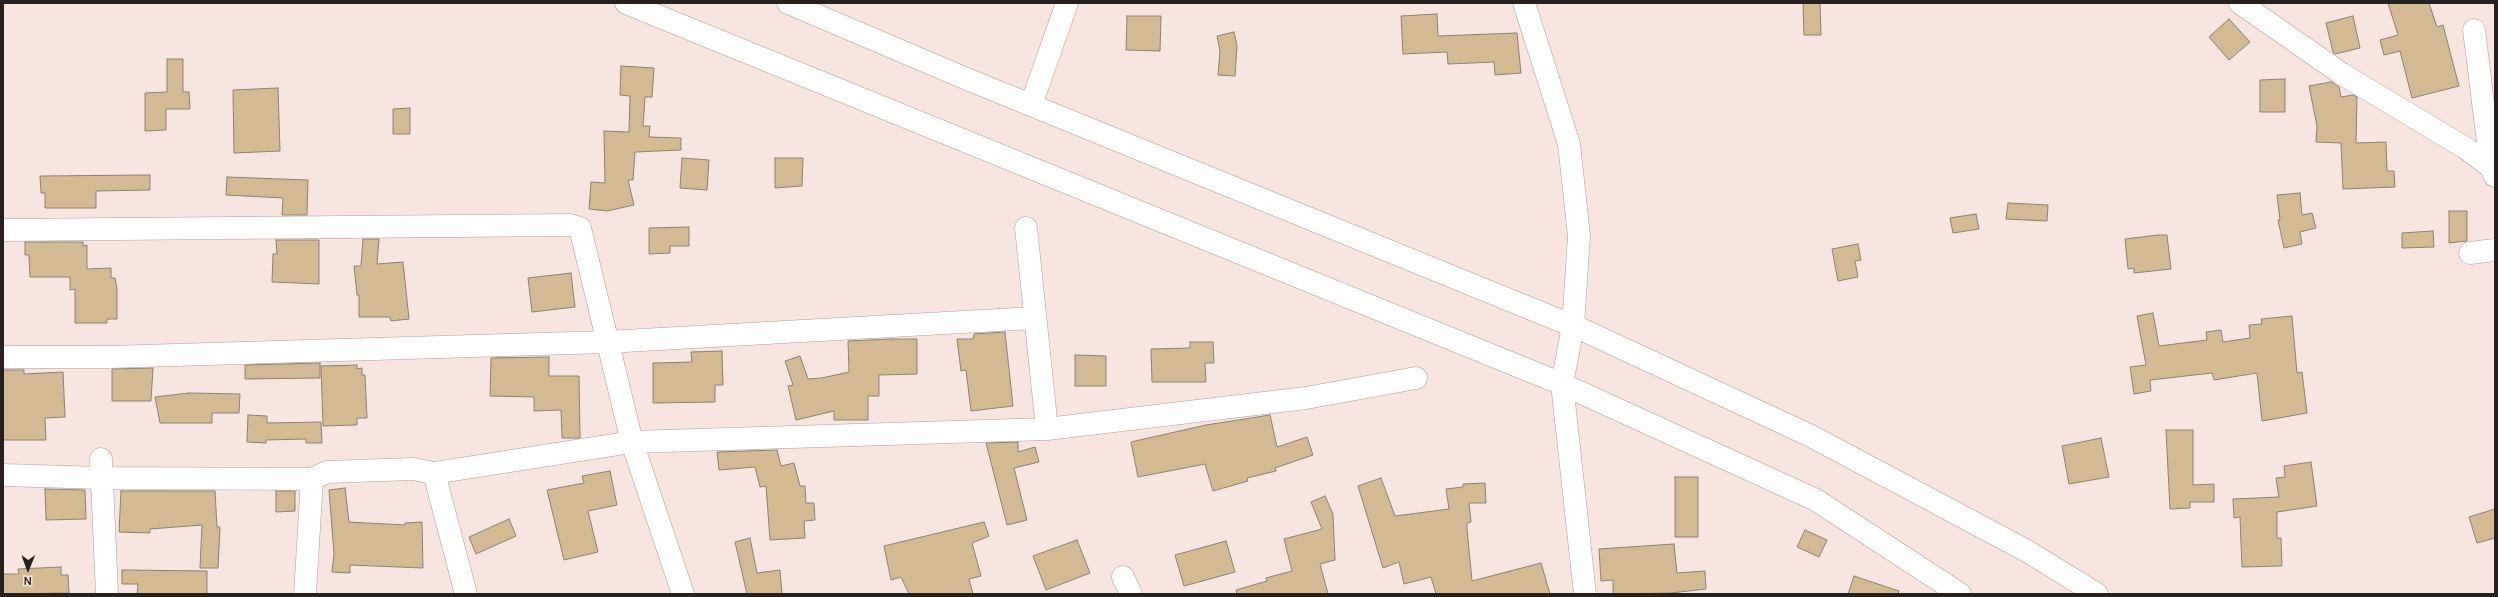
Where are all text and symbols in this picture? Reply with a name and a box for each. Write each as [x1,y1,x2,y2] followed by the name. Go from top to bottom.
[8,549,48,589] north arrow
[24,574,32,589] text: N

